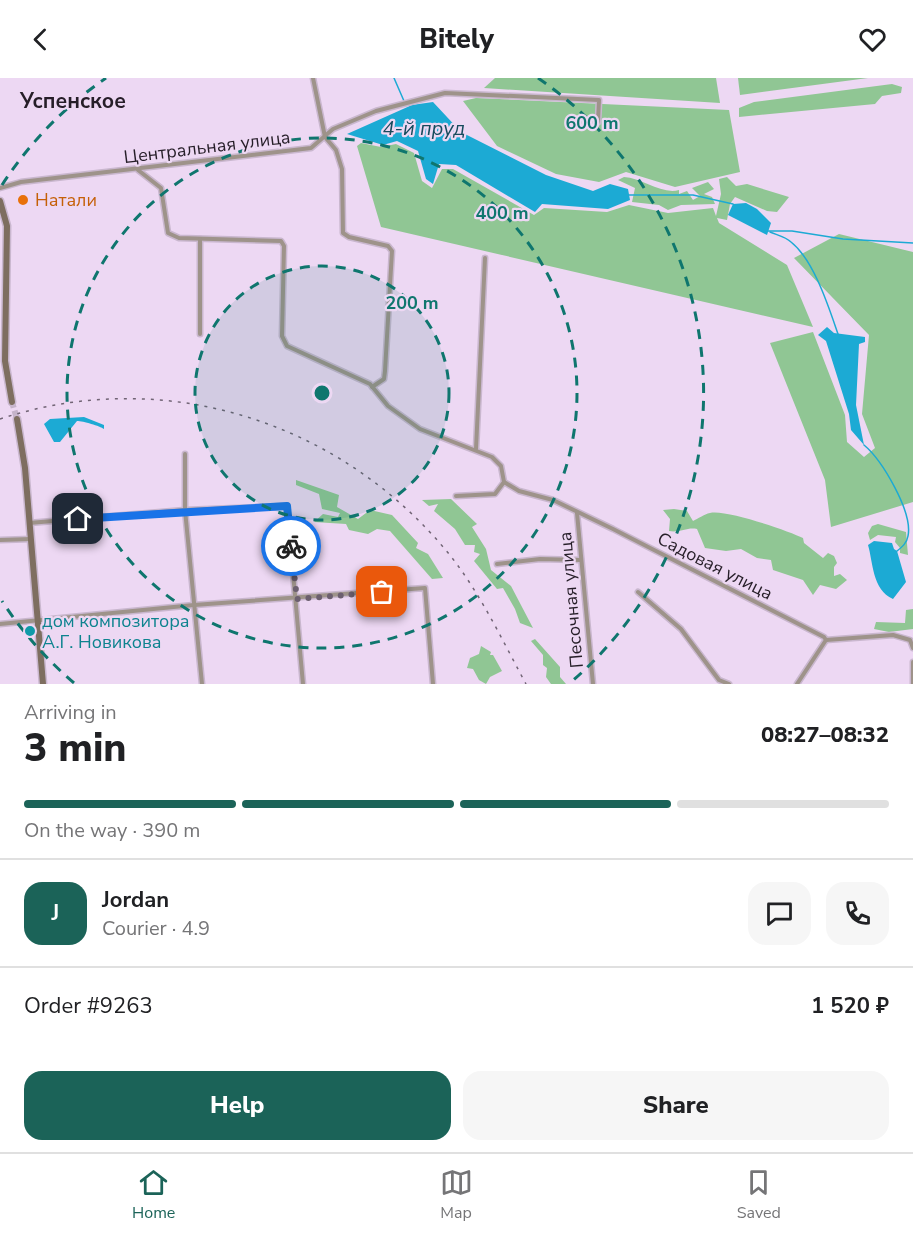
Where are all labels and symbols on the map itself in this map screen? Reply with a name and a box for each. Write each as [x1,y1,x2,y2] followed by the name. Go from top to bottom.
[19,87,126,115] district label: Успенское
[565,111,619,135] text: 600 m
[383,115,465,142] water label: 4-й пруд
[122,125,292,169] street label: Центральная улица
[35,188,97,212] place label: Натали
[16,193,30,207] marker: Натали
[475,201,529,225] text: 400 m
[385,291,439,315] text: 200 m
[312,383,332,403] centre of rings
[52,493,103,544] pin
[261,516,321,576] courier
[653,527,777,605] street label: Садовая улица
[553,531,589,669] street label: Песочная улица
[356,566,407,617] pin
[42,609,190,654] place label: дом композитора А.Г. Новикова
[23,624,37,638] marker: дом композитора А.Г. Новикова

